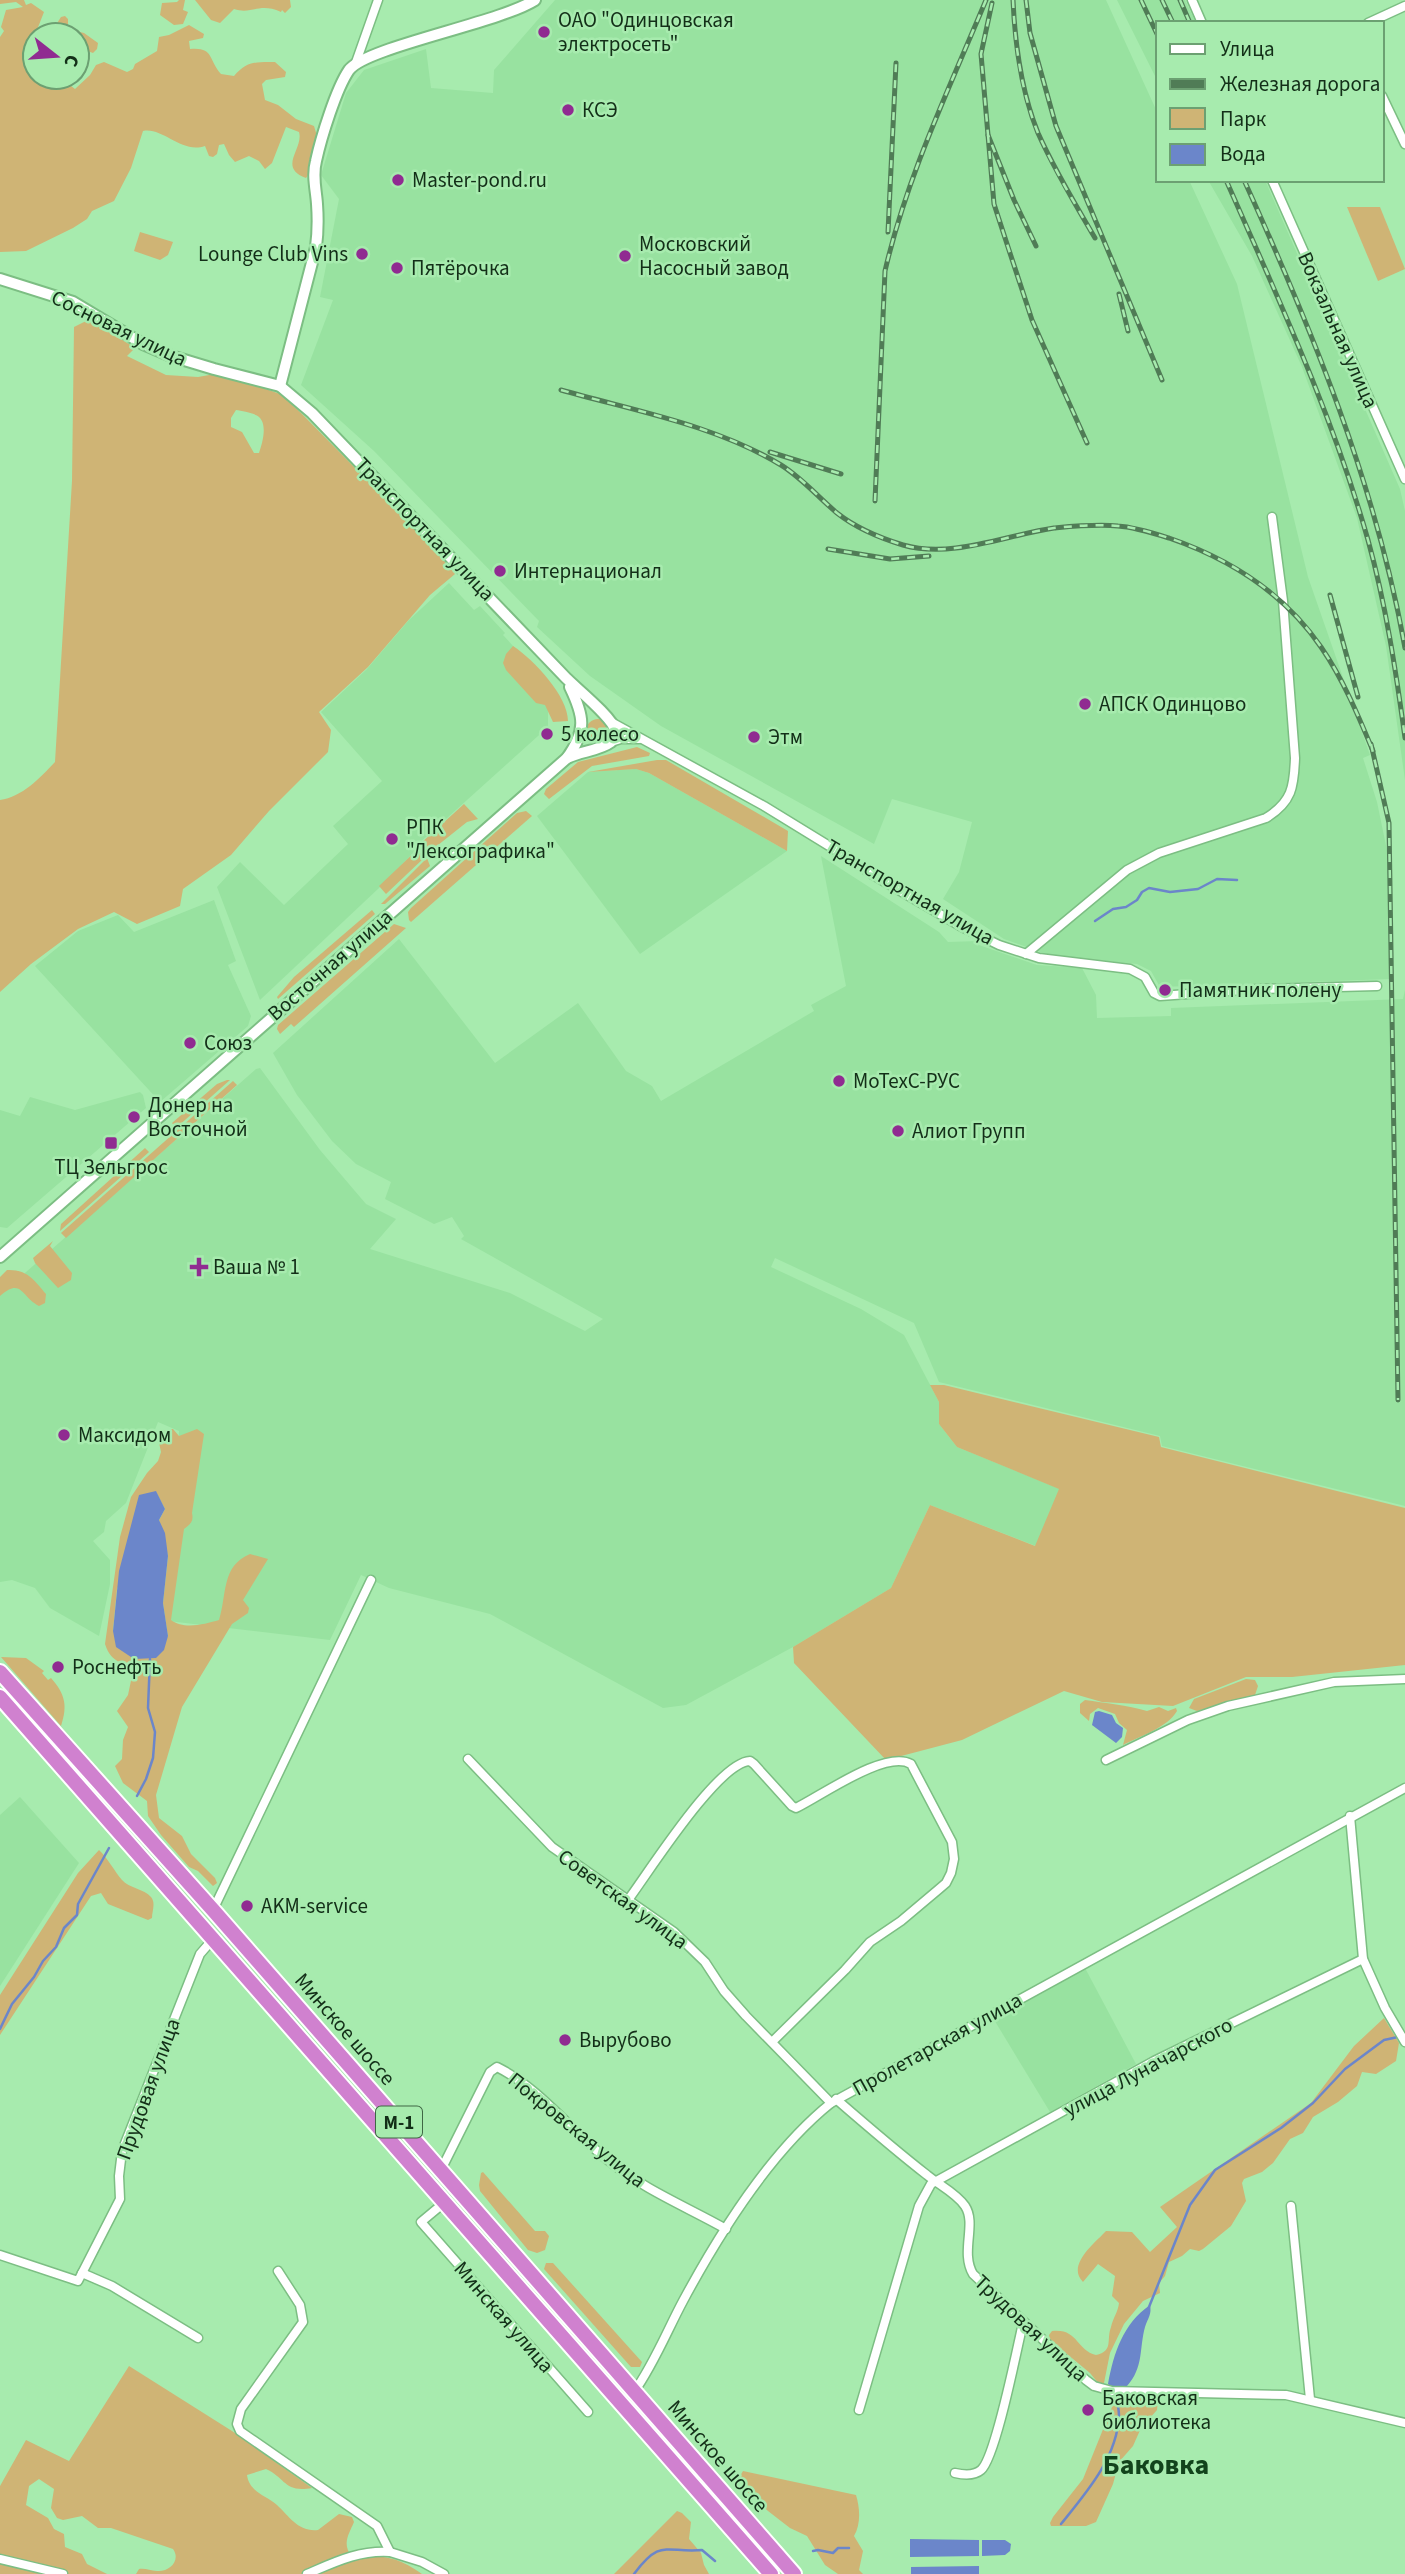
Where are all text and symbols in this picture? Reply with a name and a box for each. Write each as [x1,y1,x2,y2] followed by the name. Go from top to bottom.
[558,5,734,59] place label: ОАО "Одинцовская электросеть"
[21,21,91,91] north arrow
[1156,21,1384,182] legend
[536,24,552,40] marker: ОАО "Одинцовская электросеть"
[1220,34,1275,64] text: Улица
[56,51,85,70] text: С
[1220,69,1380,99] text: Железная дорога
[582,95,618,125] place label: КСЭ
[560,102,576,118] marker: КСЭ
[1220,104,1267,134] text: Парк
[1220,139,1266,169] text: Вода
[412,165,547,195] place label: Master-pond.ru
[390,172,406,188] marker: Master-pond.ru
[639,229,789,283] place label: Московский Насосный завод
[198,239,348,269] place label: Lounge Club Vins
[354,246,370,262] marker: Lounge Club Vins
[1290,247,1386,413] street label: Вокзальная улица
[617,248,633,264] marker: Московский Насосный завод
[411,253,510,283] place label: Пятёрочка
[389,260,405,276] marker: Пятёрочка
[46,282,192,374] street label: Сосновая улица
[348,450,502,608] street label: Транспортная улица
[514,556,662,586] place label: Интернационал
[492,563,508,579] marker: Интернационал
[1099,689,1246,719] place label: АПСК Одинцово
[1077,696,1093,712] marker: АПСК Одинцово
[561,719,639,749] place label: 5 колесо
[768,722,803,752] place label: Этм
[539,726,555,742] marker: 5 колесо
[746,729,762,745] marker: Этм
[406,812,555,866] place label: РПК "Лексографика"
[384,831,400,847] marker: РПК "Лексографика"
[820,832,1000,952] street label: Транспортная улица
[261,902,399,1028] street label: Восточная улица
[1179,975,1342,1005] place label: Памятник полену
[1157,982,1173,998] marker: Памятник полену
[204,1028,252,1058] place label: Союз
[182,1035,198,1051] marker: Союз
[853,1066,960,1096] place label: МоТехС-РУС
[831,1073,847,1089] marker: МоТехС-РУС
[148,1090,248,1144] place label: Донер на Восточной
[126,1109,142,1125] marker: Донер на Восточной
[912,1116,1026,1146] place label: Алиот Групп
[890,1123,906,1139] marker: Алиот Групп
[103,1135,119,1151] marker: ТЦ Зельгрос
[54,1152,168,1182] place label: ТЦ Зельгрос
[213,1252,300,1282] place label: Ваша № 1
[191,1259,207,1275] marker: Ваша № 1
[78,1420,171,1450] place label: Максидом
[56,1427,72,1443] marker: Максидом
[72,1652,162,1682] place label: Роснефть
[50,1659,66,1675] marker: Роснефть
[552,1842,694,1956] street label: Советская улица
[261,1891,368,1921] place label: AKM-service
[239,1898,255,1914] marker: AKM-service
[288,1966,402,2092] street label: Минское шоссе
[847,1985,1027,2103] street label: Пролетарская улица
[1058,2010,1238,2124] street label: улица Луначарского
[108,2014,188,2164] street label: Прудовая улица
[579,2025,672,2055] place label: Вырубово
[557,2032,573,2048] marker: Вырубово
[502,2065,652,2195] street label: Покровская улица
[376,2106,422,2138] road number: М-1
[447,2255,561,2379] street label: Минская улица
[968,2267,1094,2389] street label: Трудовая улица
[1102,2383,1211,2437] place label: Баковская библиотека
[661,2393,775,2519] street label: Минское шоссе
[1080,2402,1096,2418] marker: Баковская библиотека
[1103,2445,1209,2485] district label: Баковка

